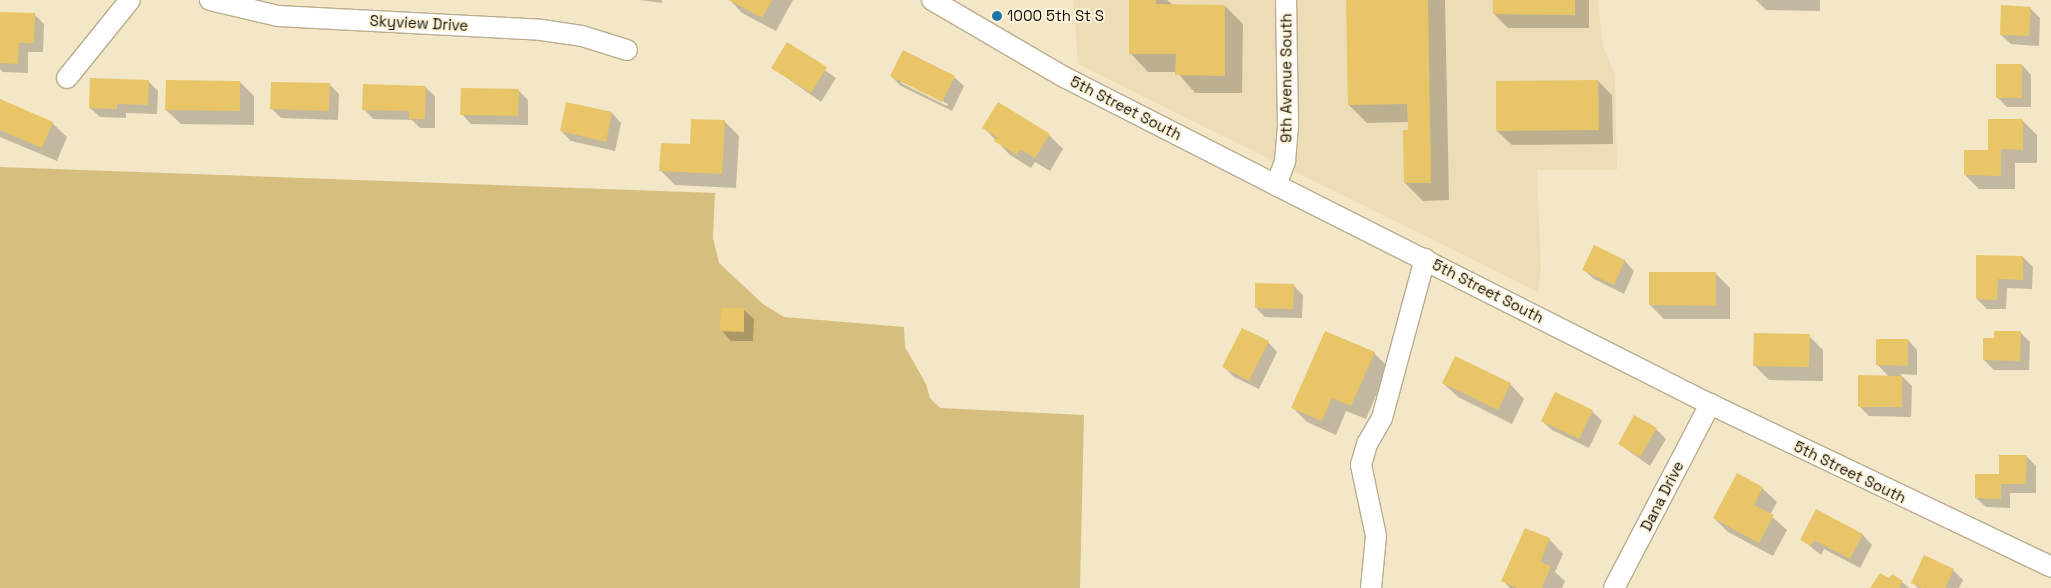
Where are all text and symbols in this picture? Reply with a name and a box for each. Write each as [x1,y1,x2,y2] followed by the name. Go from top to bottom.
[1007,7,1104,25] place label: 1000 5th St S
[991,10,1003,22] marker: 1000 5th St S
[369,11,469,35] street label: Skyview Drive
[1277,13,1295,143] street label: 9th Avenue South
[1067,72,1185,144] street label: 5th Street South
[1429,255,1547,327] street label: 5th Street South
[1791,437,1909,507] street label: 5th Street South
[1637,458,1687,534] street label: Dana Drive

